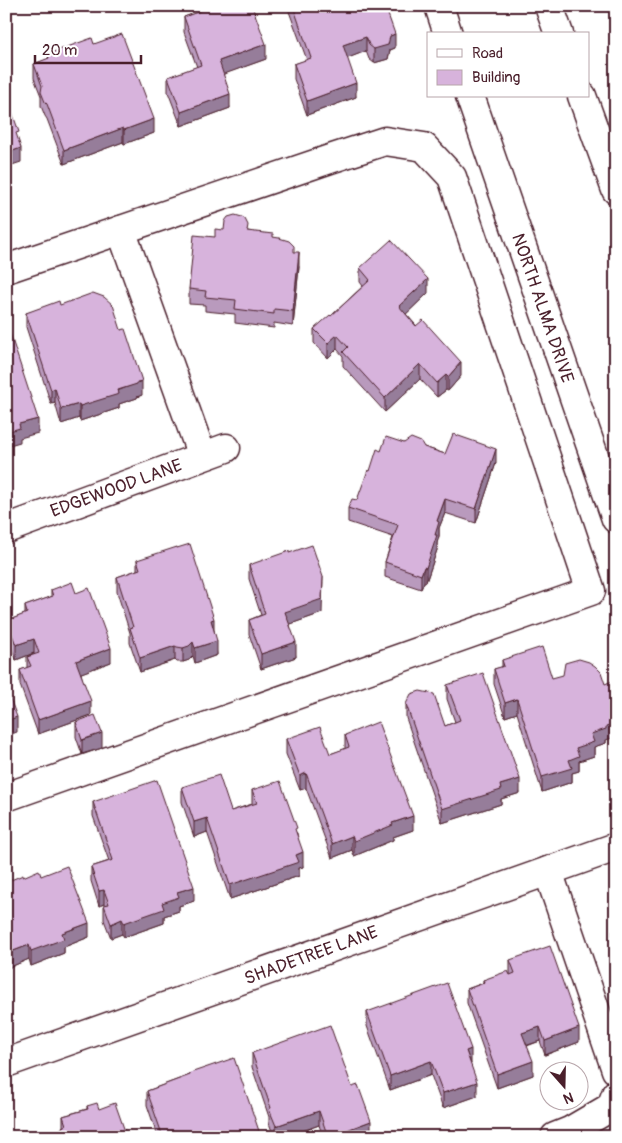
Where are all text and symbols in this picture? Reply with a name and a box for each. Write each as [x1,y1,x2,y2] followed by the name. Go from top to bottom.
[35,32,141,64] scale bar
[427,32,590,98] legend
[42,41,77,60] text: 20 m
[472,44,503,63] text: Road
[472,68,520,87] text: Building
[506,230,579,386] street label: NORTH ALMA DRIVE
[47,454,185,523] street label: EDGEWOOD LANE
[241,921,381,990] street label: SHADETREE LANE
[540,1060,590,1110] north arrow
[561,1088,576,1107] text: N

